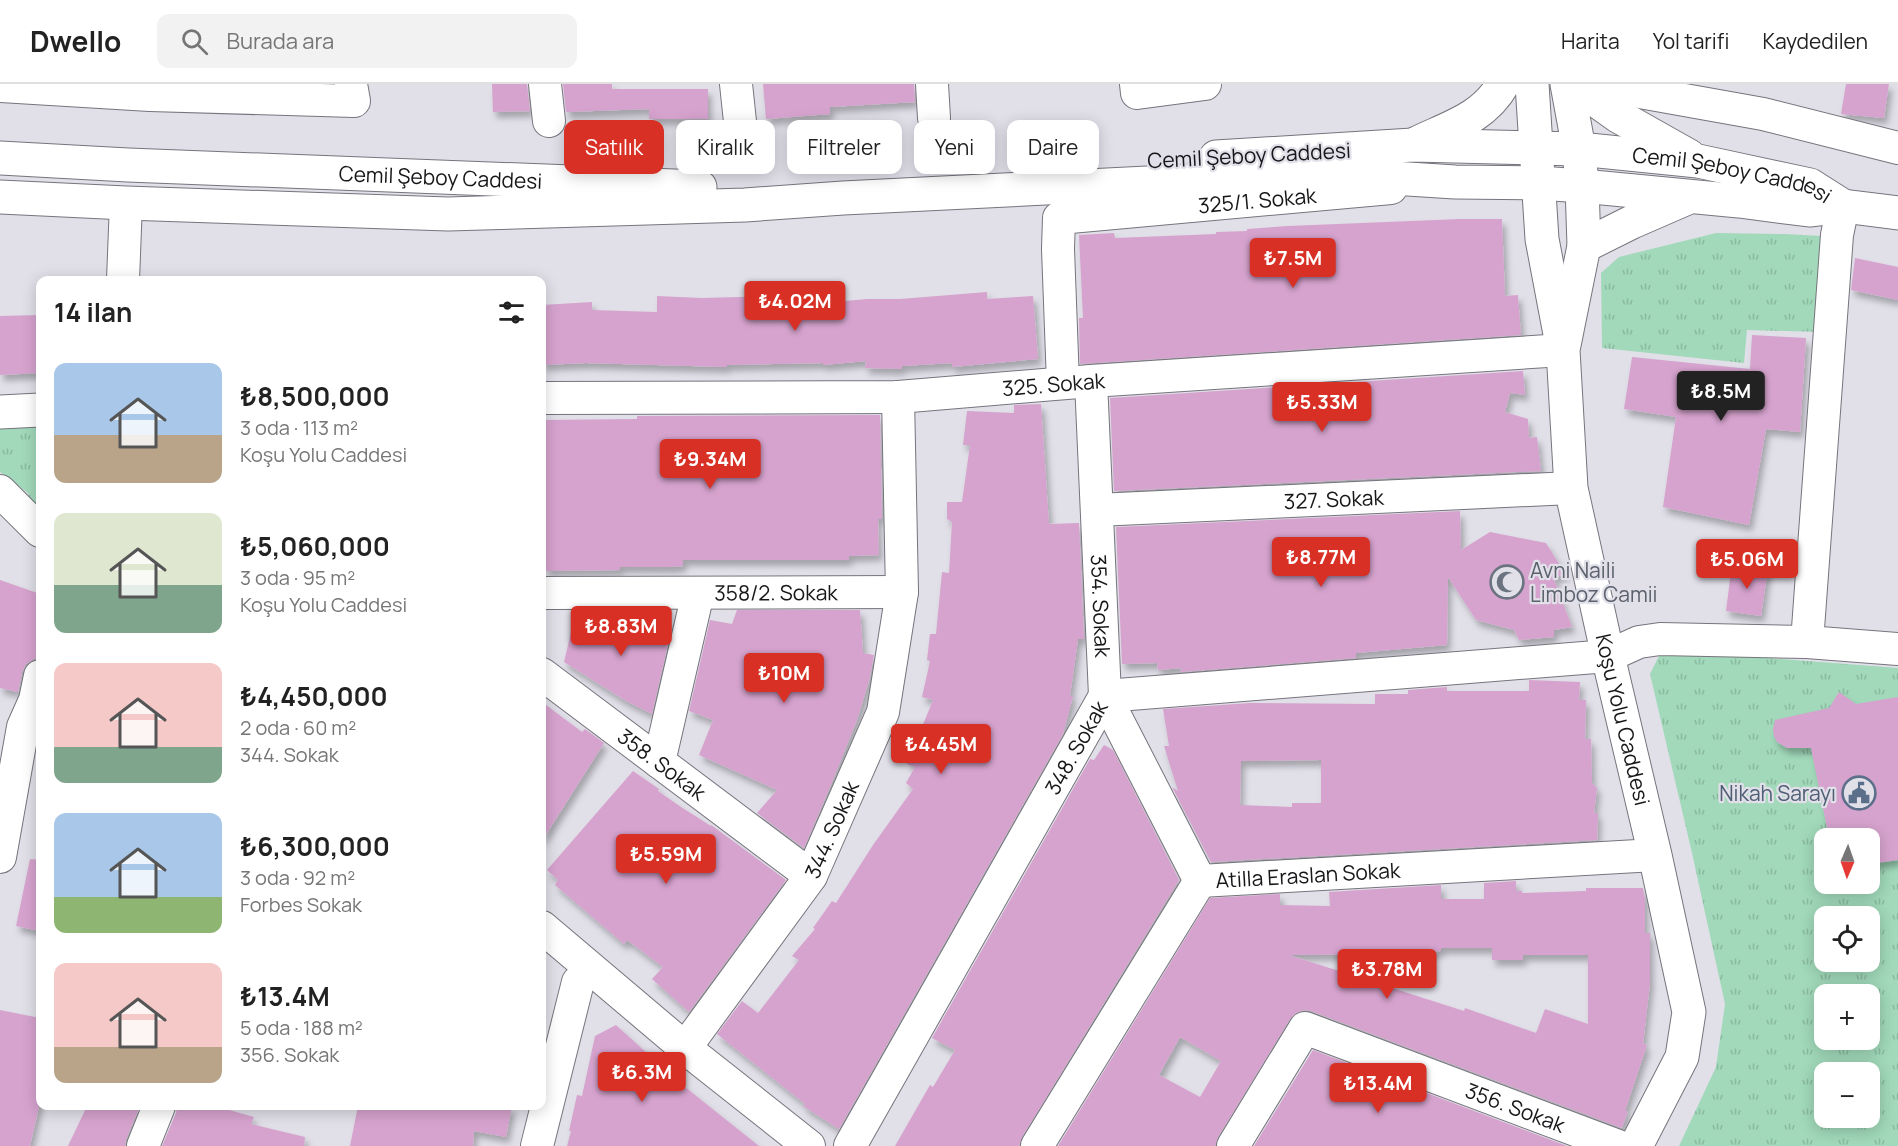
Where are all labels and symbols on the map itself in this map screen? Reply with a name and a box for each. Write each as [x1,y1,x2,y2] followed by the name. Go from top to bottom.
[1147,136,1351,174] street label: Cemil Şeboy Caddesi
[1631,140,1837,209] street label: Cemil Şeboy Caddesi
[338,159,543,195] street label: Cemil Şeboy Caddesi
[1197,181,1318,219] street label: 325/1. Sokak
[1251,238,1335,289] pin: ₺7.5M
[746,281,844,332] pin: ₺4.02M
[1001,366,1106,402] street label: 325. Sokak
[1679,371,1763,422] pin: ₺8.5M
[1273,382,1371,433] pin: ₺5.33M
[661,439,759,490] pin: ₺9.34M
[1283,483,1385,515] street label: 327. Sokak
[1272,537,1370,588] pin: ₺8.77M
[1698,539,1796,590] pin: ₺5.06M
[1085,554,1117,659] street label: 354. Sokak
[1530,556,1658,608] place label: Avni Naili Limboz Camii
[1489,564,1525,600] mosque icon: Avni Naili Limboz Camii
[714,578,838,607] street label: 358/2. Sokak
[572,606,670,657] pin: ₺8.83M
[1590,631,1657,808] street label: Koşu Yolu Caddesi
[748,653,820,704] pin: ₺10M
[1038,695,1114,800] street label: 348. Sokak
[612,722,712,807] street label: 358. Sokak
[892,724,990,775] pin: ₺4.45M
[1841,775,1877,811] public building icon: Nikah Sarayı
[798,776,865,883] street label: 344. Sokak
[1719,779,1836,807] place label: Nikah Sarayı
[1814,828,1880,894] north arrow
[617,834,715,885] pin: ₺5.59M
[1215,856,1402,894] street label: Atilla Eraslan Sokak
[1338,949,1436,1000] pin: ₺3.78M
[600,1052,684,1103] pin: ₺6.3M
[1329,1063,1427,1114] pin: ₺13.4M
[1462,1076,1570,1139] street label: 356. Sokak

